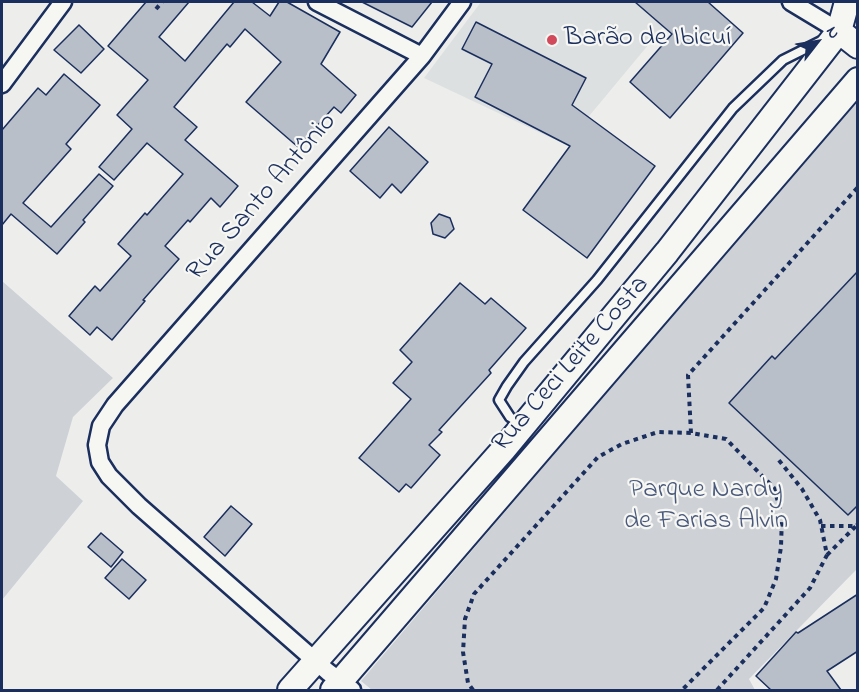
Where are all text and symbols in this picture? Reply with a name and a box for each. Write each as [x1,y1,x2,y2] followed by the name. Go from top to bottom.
[787,12,847,72] north arrow
[819,22,845,44] text: N
[564,24,731,56] place label: Barão de Ibicuí
[545,33,559,47] marker: Barão de Ibicuí
[181,107,345,289] street label: Rua Santo Antônio
[487,270,657,460] street label: Rua Ceci Leite Costa
[624,476,788,539] park label: Parque Nardy de Farias Alvin

